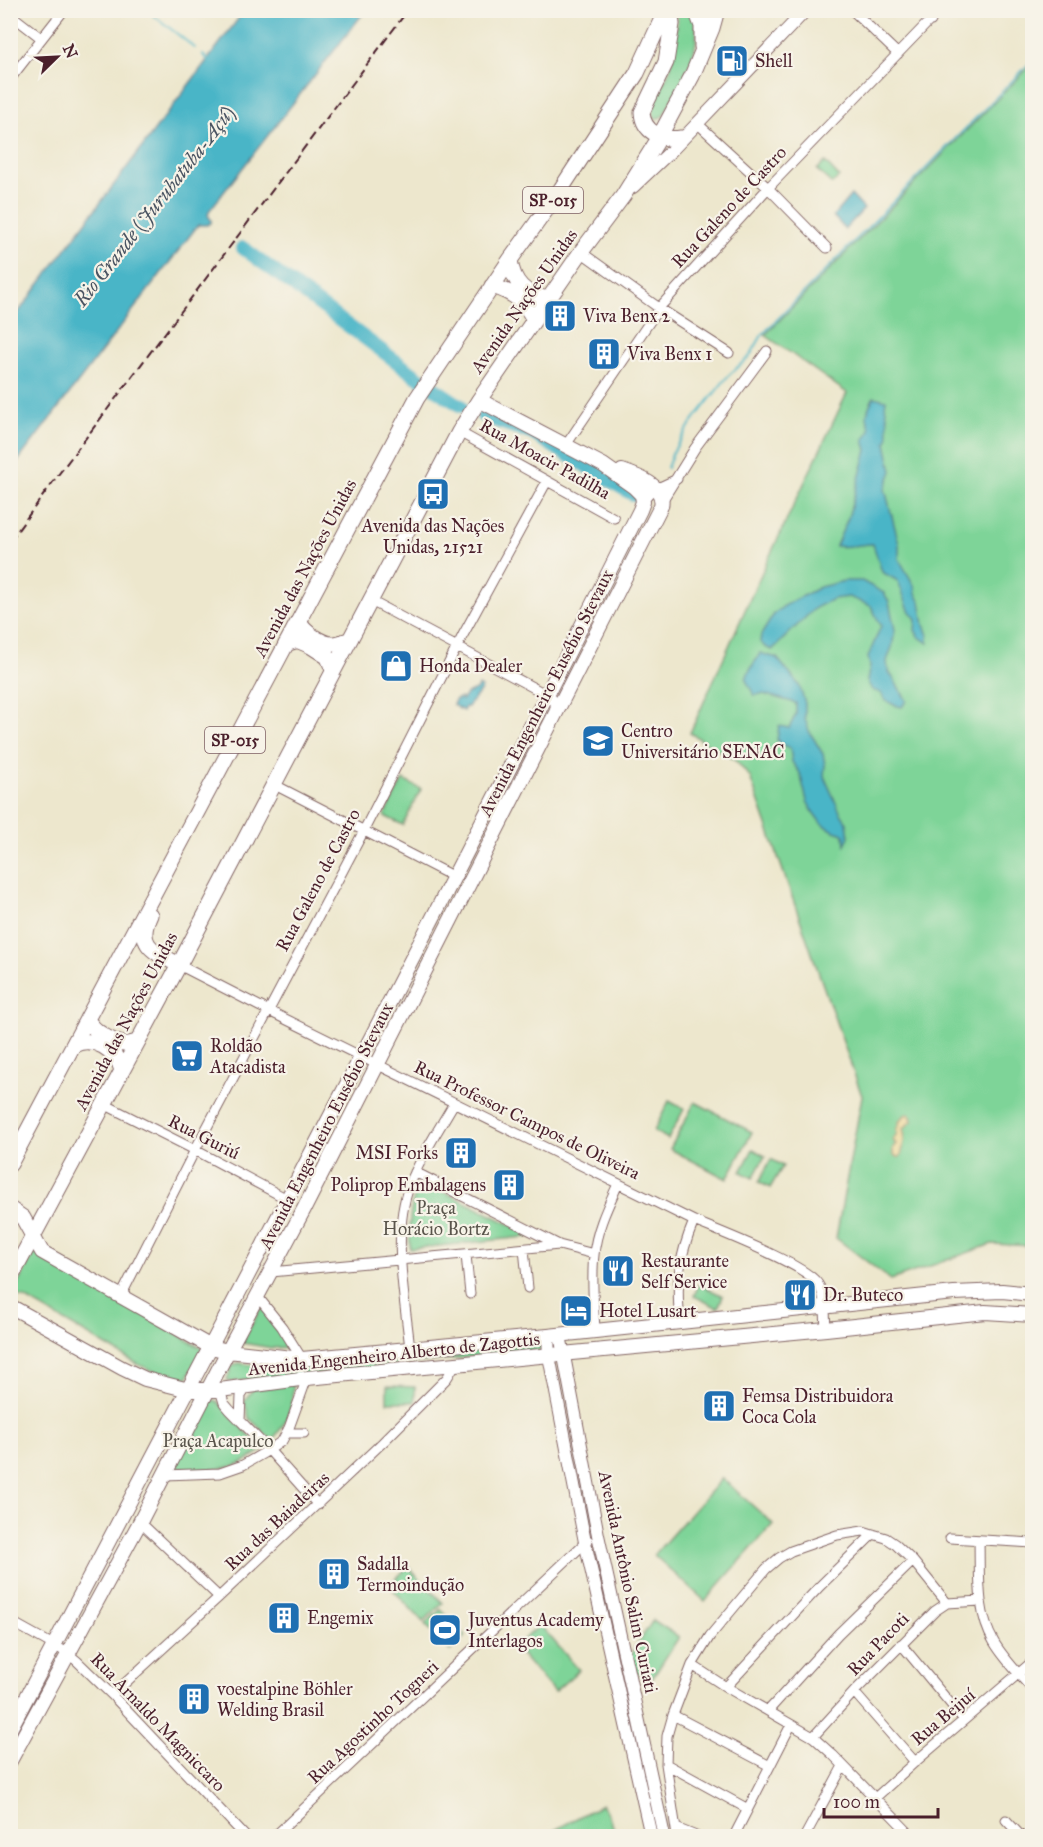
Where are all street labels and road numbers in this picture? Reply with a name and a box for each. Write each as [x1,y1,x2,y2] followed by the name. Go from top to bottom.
[667,142,791,272] street label: Rua Galeno de Castro
[523,187,583,213] road number: SP-015
[465,225,582,378] street label: Avenida Nações Unidas
[476,414,614,504] street label: Rua Moacir Padilha
[248,475,361,662] street label: Avenida das Nações Unidas
[474,566,619,821] street label: Avenida Engenheiro Eusébio Stevaux
[205,727,265,753] road number: SP-015
[271,805,365,955] street label: Rua Galeno de Castro
[69,928,182,1115] street label: Avenida das Nações Unidas
[254,999,399,1254] street label: Avenida Engenheiro Eusébio Stevaux
[410,1056,644,1185] street label: Rua Professor Campos de Oliveira
[164,1110,244,1165] street label: Rua Guriú
[246,1328,541,1381] street label: Avenida Engenheiro Alberto de Zagottis
[220,1467,334,1575] street label: Rua das Baiadeiras
[593,1468,662,1695] street label: Avenida Antônio Salim Curiati
[843,1608,913,1680] street label: Rua Pacoti
[85,1648,230,1797] street label: Rua Arnaldo Magniccaro
[303,1656,444,1789] street label: Rua Agostinho Togneri
[906,1683,980,1750] street label: Rua Beijuí

